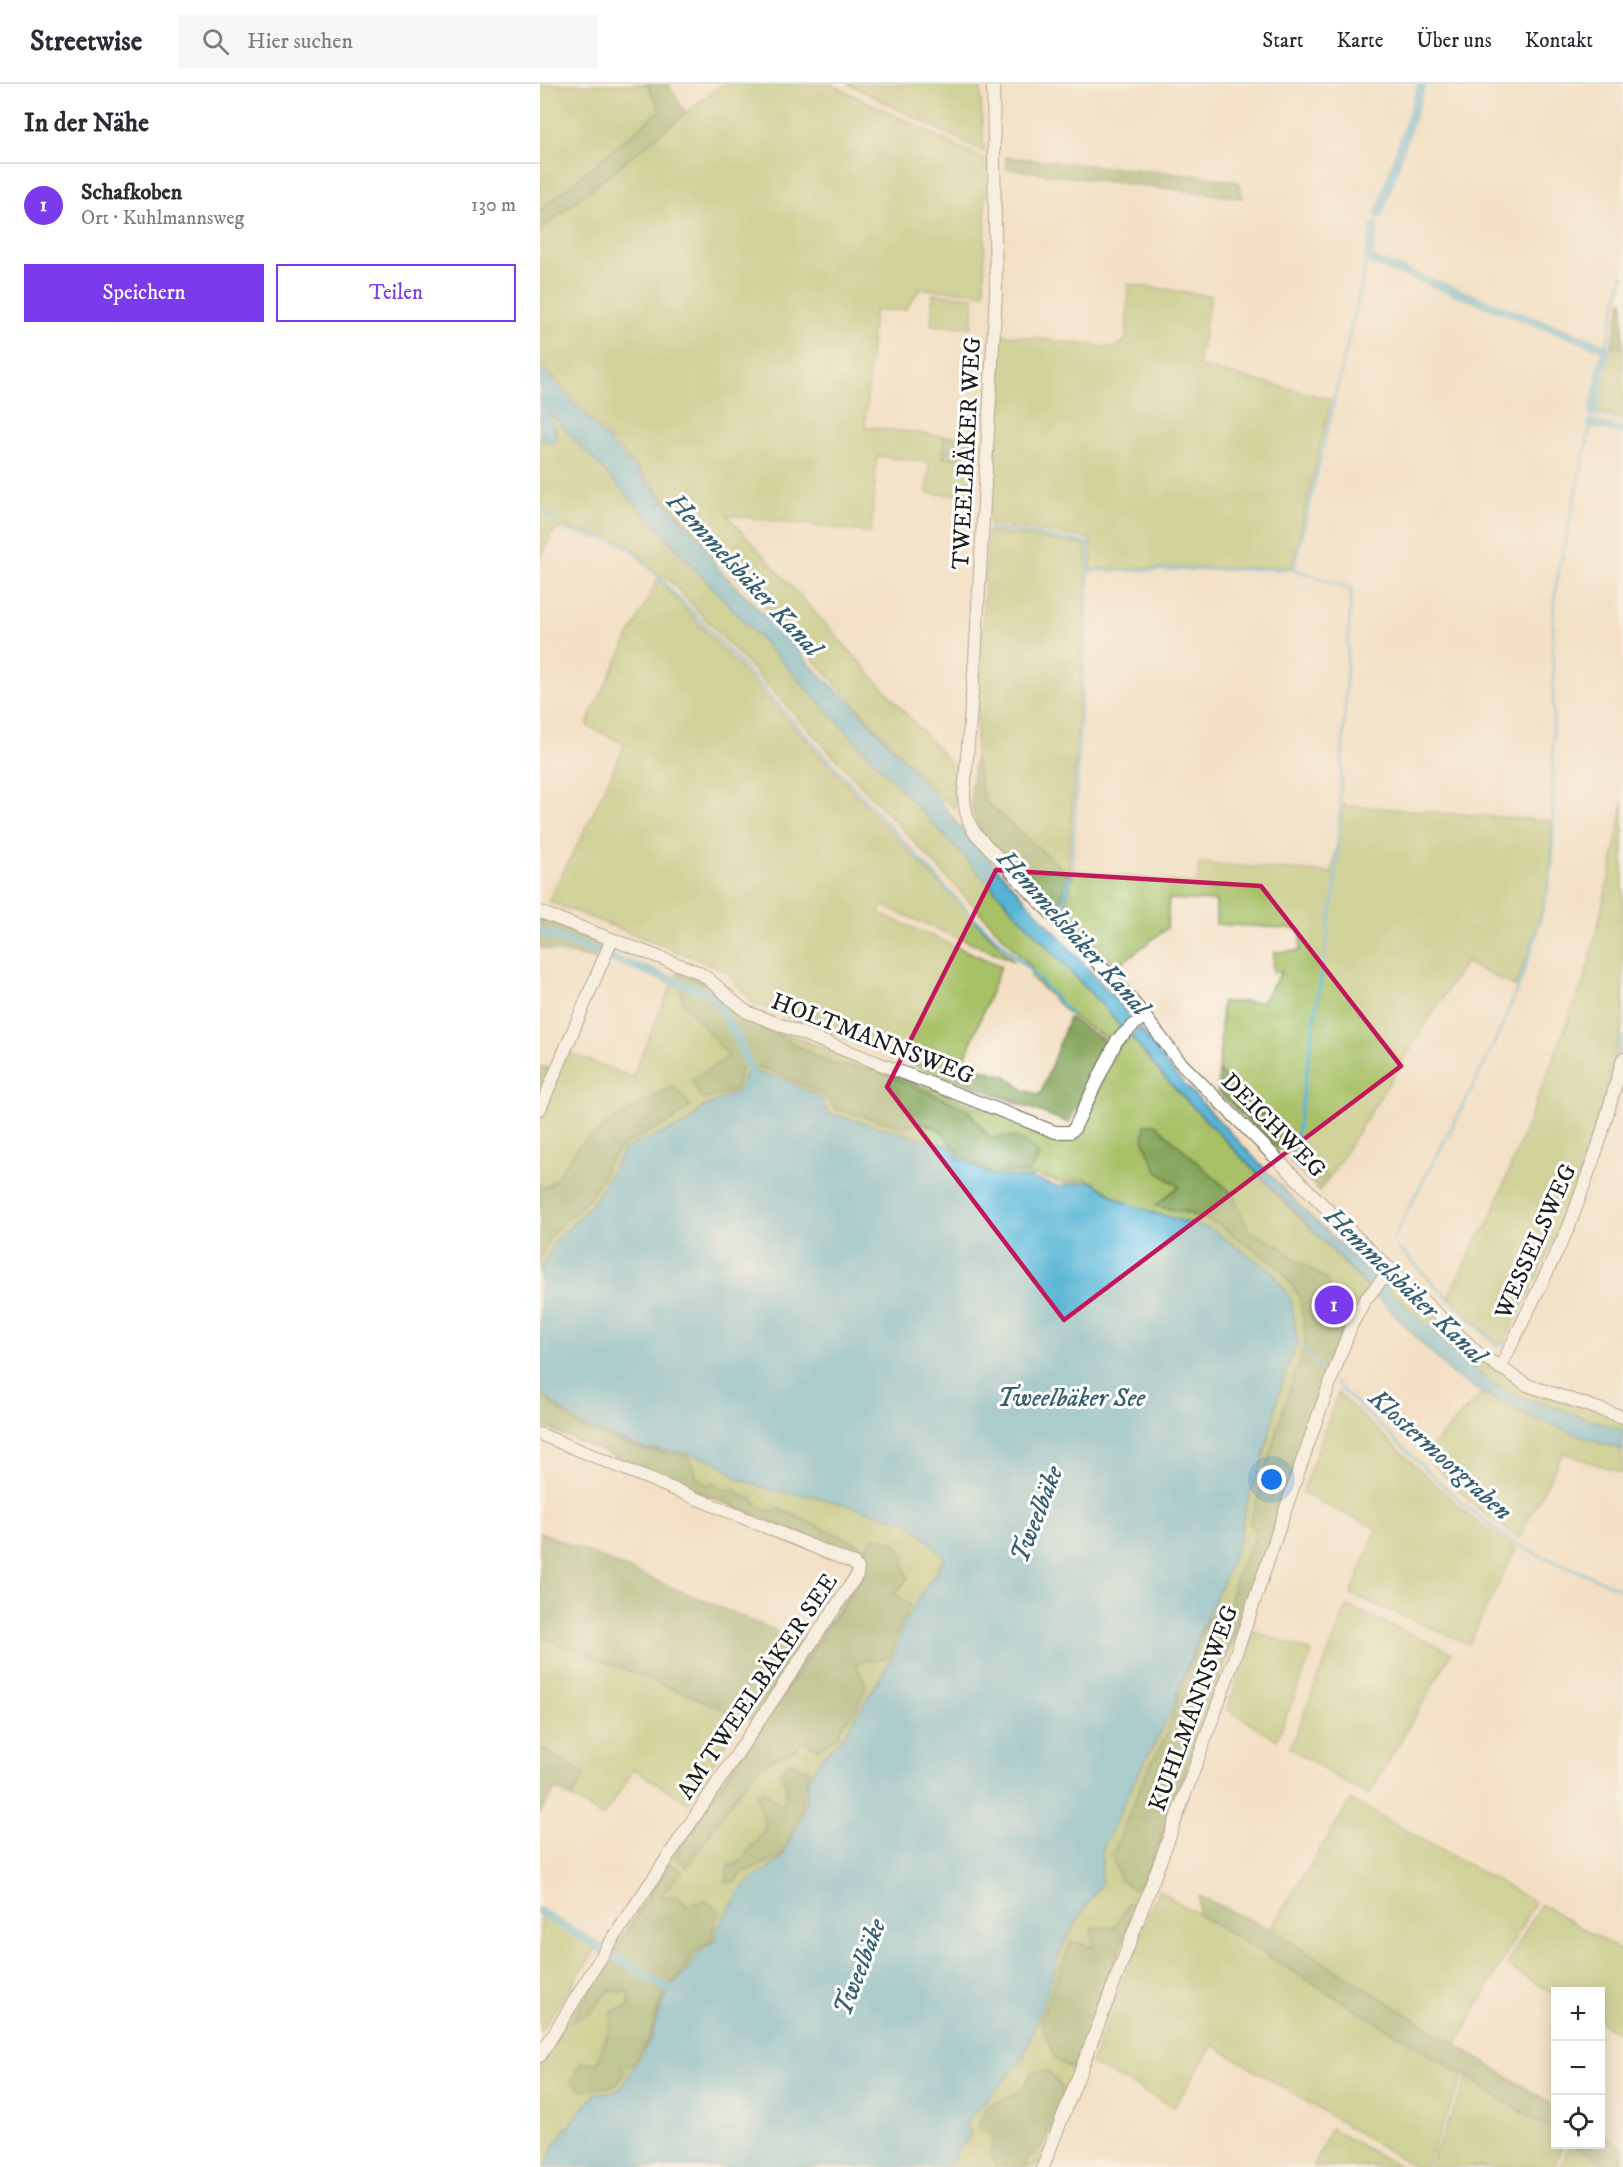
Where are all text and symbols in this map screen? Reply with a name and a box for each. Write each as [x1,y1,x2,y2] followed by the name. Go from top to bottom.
[178,14,598,68] search box
[30,24,142,59] text: Streetwise
[199,25,232,58] icon: search
[247,28,353,55] text: Hier suchen
[1262,28,1304,54] text: Start
[1337,28,1383,54] text: Karte
[1416,28,1492,54] text: Über uns
[1525,28,1593,54] text: Kontakt
[24,107,149,140] text: In der Nähe
[81,179,182,206] text: Schafkoben
[40,193,47,218] text: 1
[471,193,516,218] text: 130 m
[81,206,244,231] text: Ort · Kuhlmannsweg
[24,264,264,322] button: Speichern
[276,264,516,322] button: Teilen
[946,336,988,570] street label: TWEELBÄKER WEG
[659,485,831,666] water label: Hemmelsbäker Kanal
[989,842,1159,1026] water label: Hemmelsbäker Kanal
[767,986,979,1092] street label: HOLTMANNSWEG
[1215,1067,1332,1185] street label: DEICHWEG
[1488,1159,1584,1325] street label: WESSELSWEG
[1316,1200,1495,1374] water label: Hemmelsbäker Kanal
[1314,1282,1354,1328] pin: 1
[1361,1381,1519,1528] water label: Klostermoorgraben
[997,1382,1146,1415] water label: Tweelbäker See
[1004,1460,1071,1568] water label: Tweelbäke
[1257,1465,1286,1494] your location
[671,1568,845,1805] street label: AM TWEELBÄKER SEE
[1143,1601,1245,1816] street label: KUHLMANNSWEG
[827,1913,894,2021] water label: Tweelbäke
[1551,1987,1605,2149] map controls
[1551,1987,1605,2041] button: +
[1551,2041,1605,2095] button: −
[1551,2095,1605,2149] button: locate

